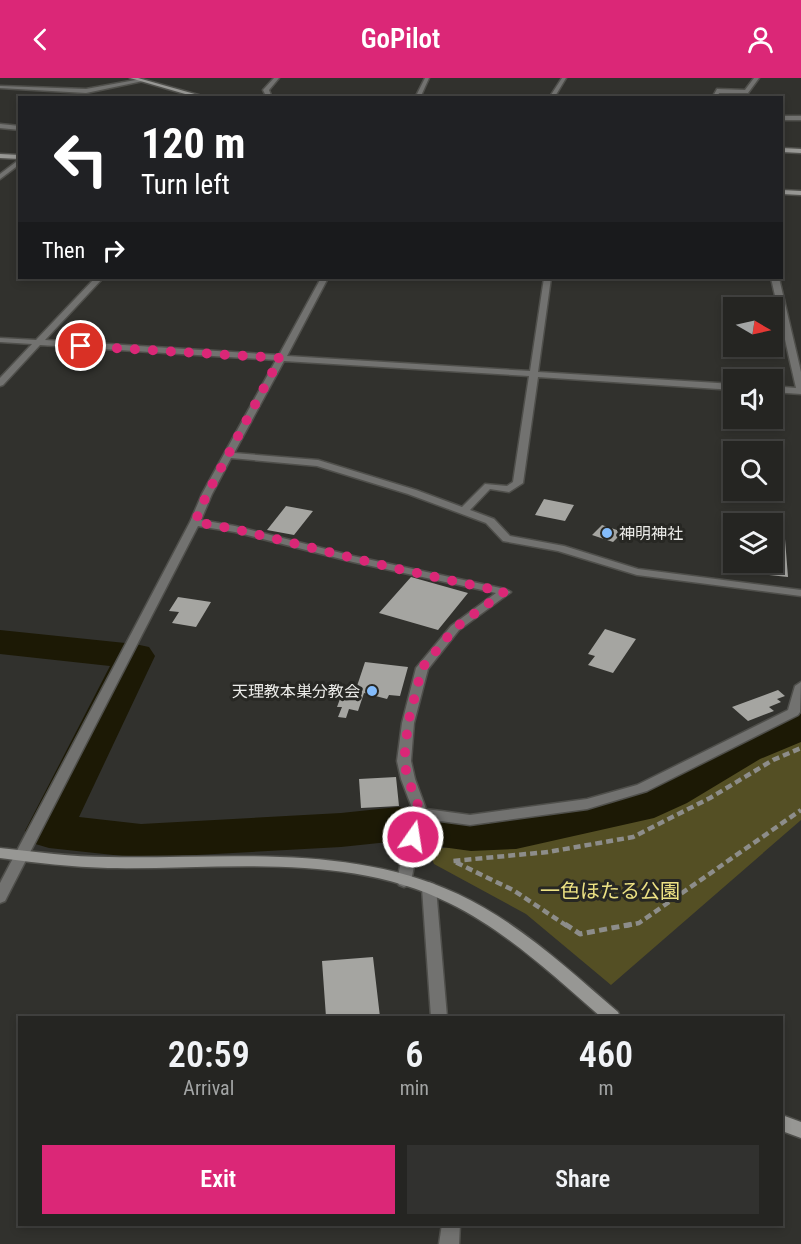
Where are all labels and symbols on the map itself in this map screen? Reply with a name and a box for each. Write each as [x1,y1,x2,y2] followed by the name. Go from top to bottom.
[723,297,783,357] north arrow
[55,320,106,371] pin
[619,524,683,543] place label: 神明神社
[600,526,614,540] marker: 神明神社
[232,682,360,701] place label: 天理教本巣分教会
[365,684,379,698] marker: 天理教本巣分教会
[381,805,445,869] position arrow
[540,879,680,903] park label: 一色ほたる公園

